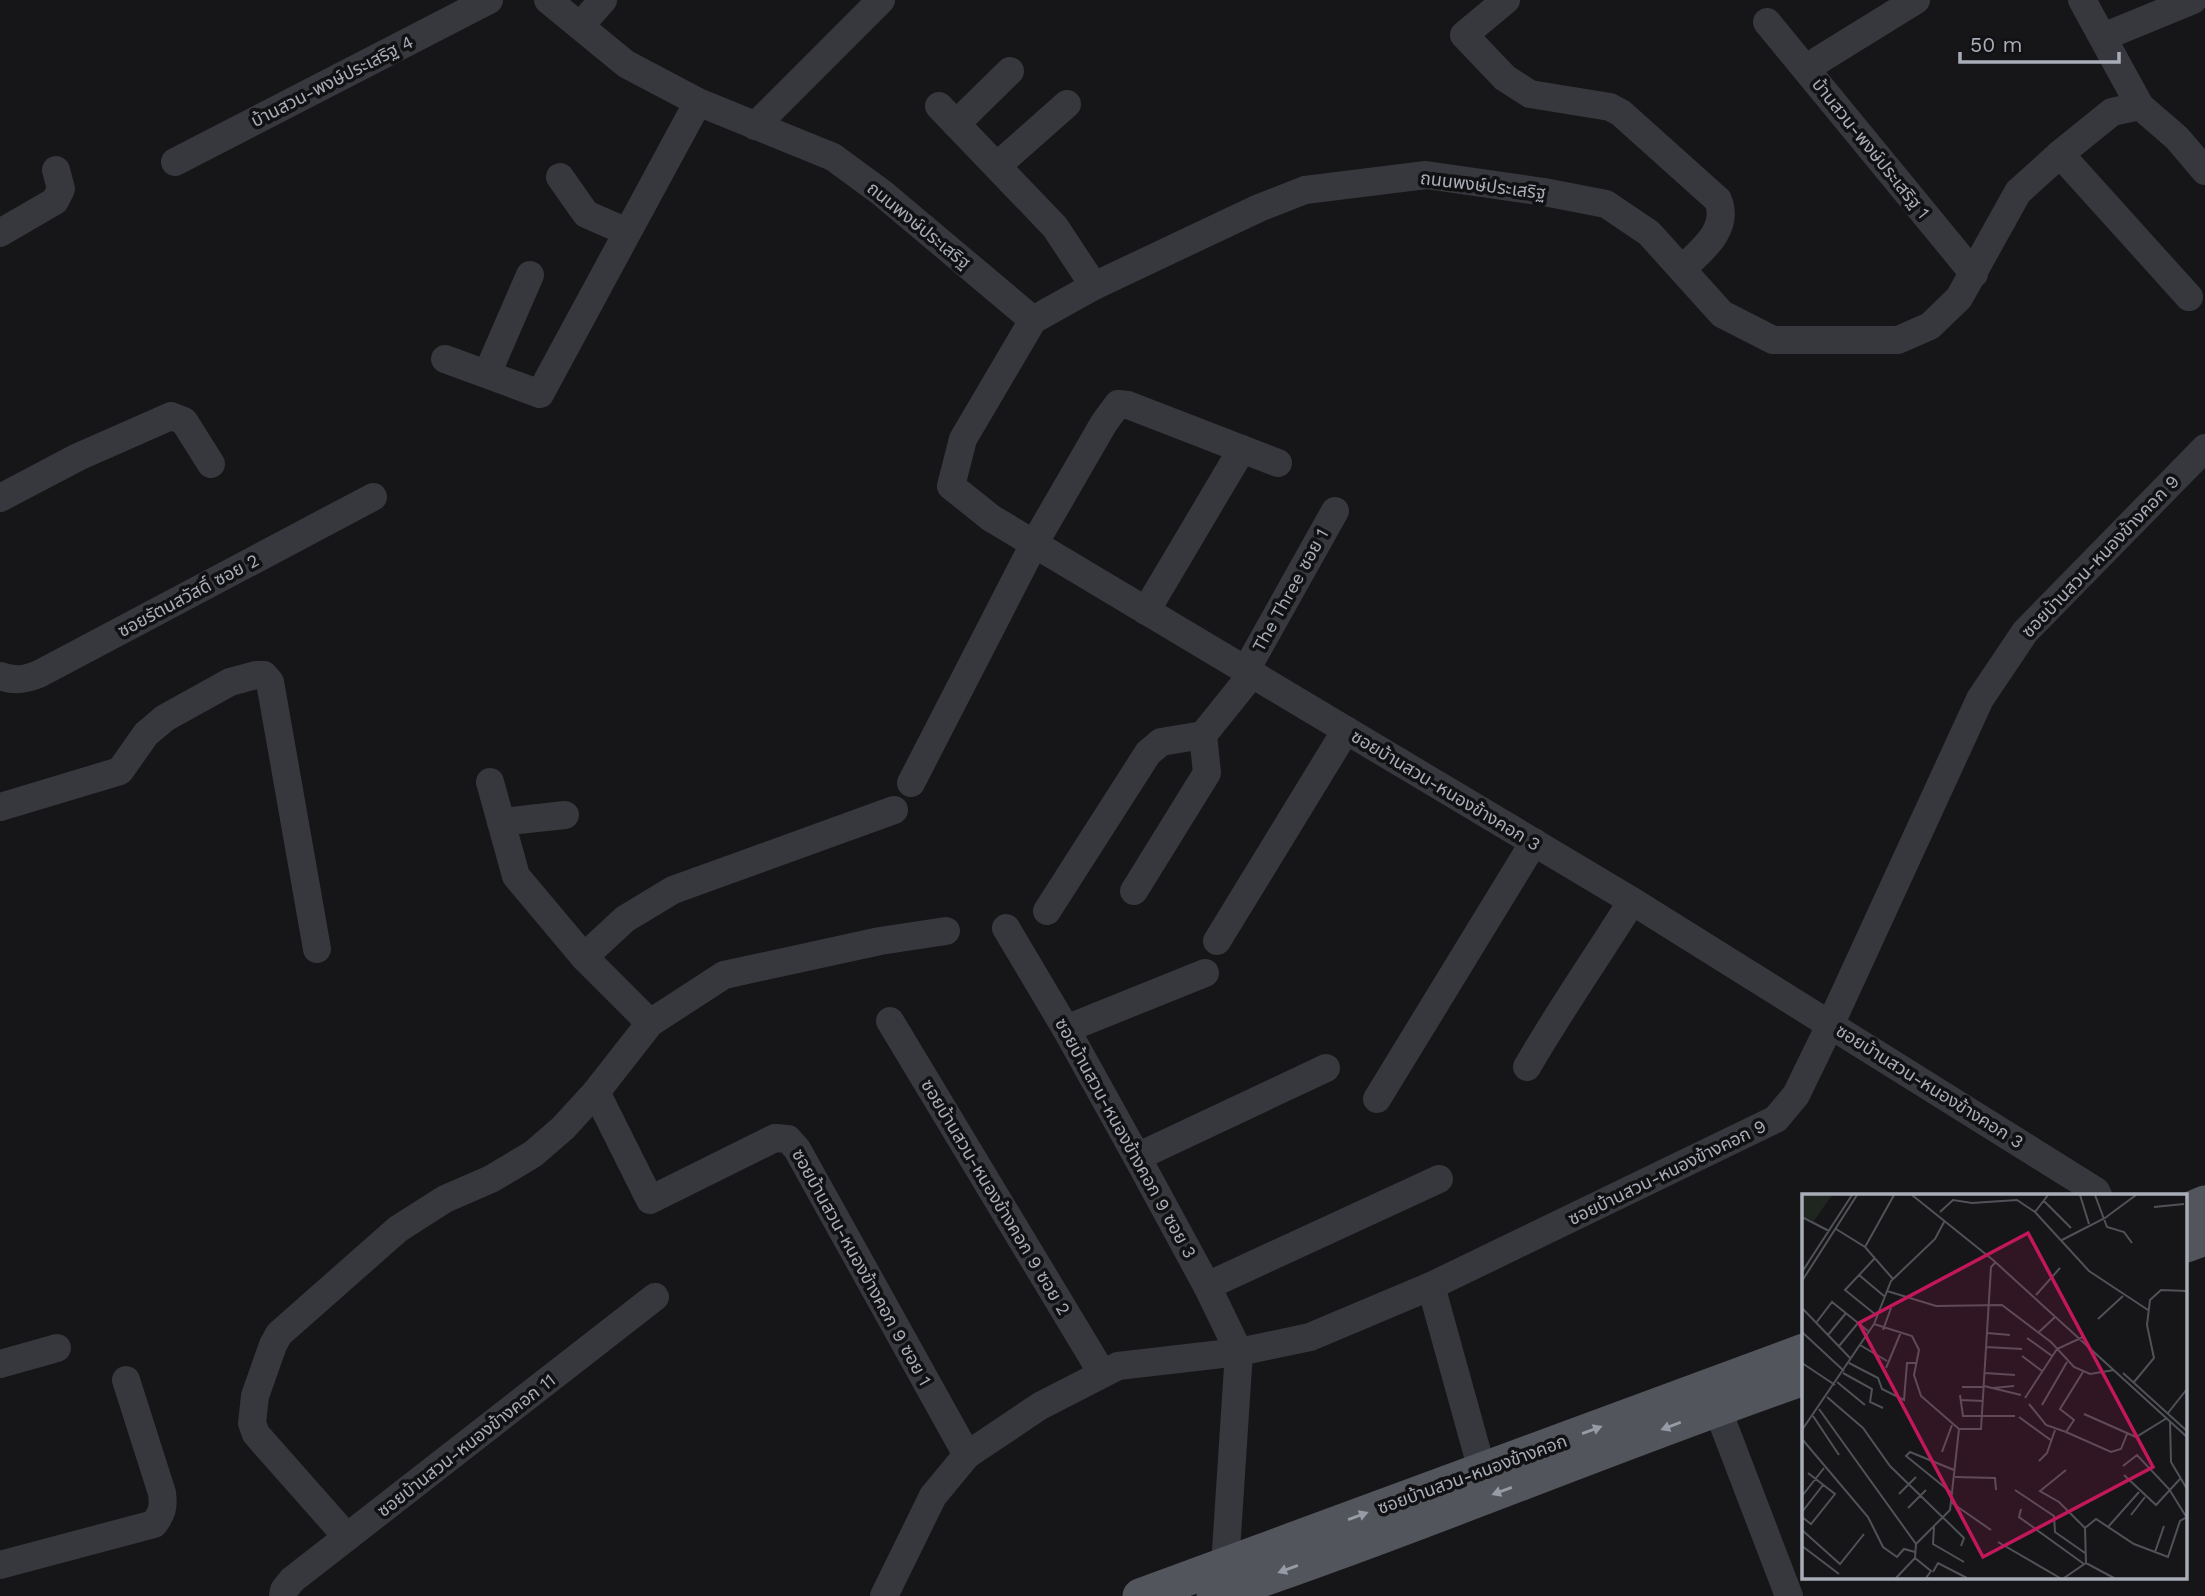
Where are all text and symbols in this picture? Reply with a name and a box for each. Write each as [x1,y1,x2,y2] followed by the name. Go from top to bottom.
[1960,21,2119,65] scale bar
[247,31,417,131] street label: บ้านสวน-พงษ์ประเสริฐ 4
[1970,32,2022,57] text: 50 m
[1808,73,1934,223] street label: บ้านสวน-พงษ์ประเสริฐ 1
[1419,167,1547,203] street label: ถนนพงษ์ประเสริฐ
[863,177,975,273] street label: ถนนพงษ์ประเสริฐ
[2017,470,2183,642] street label: ซอยบ้านสวน-หนองข้างคอก 9
[1248,525,1332,655] street label: The Three ซอย 1
[114,549,262,641] street label: ซอยรัตนสวัสดิ์ ซอย 2
[1348,725,1544,855] street label: ซอยบ้านสวน-หนองข้างคอก 3
[1051,1014,1201,1262] street label: ซอยบ้านสวน-หนองข้างคอก 9 ซอย 3
[1832,1020,2028,1152] street label: ซอยบ้านสวน-หนองข้างคอก 3
[917,1075,1075,1319] street label: ซอยบ้านสวน-หนองข้างคอก 9 ซอย 2
[1565,1115,1769,1229] street label: ซอยบ้านสวน-หนองข้างคอก 9
[788,1145,936,1389] street label: ซอยบ้านสวน-หนองข้างคอก 9 ซอย 1
[1802,1194,2188,1578] inset map
[373,1369,559,1521] street label: ซอยบ้านสวน-หนองข้างคอก 11
[1660,1421,1681,1432] one-way arrow
[1581,1424,1602,1435] one-way arrow
[1374,1430,1570,1518] street label: ซอยบ้านสวน-หนองข้างคอก
[1491,1485,1512,1496] one-way arrow
[1347,1511,1368,1522] one-way arrow
[1278,1564,1299,1575] one-way arrow

